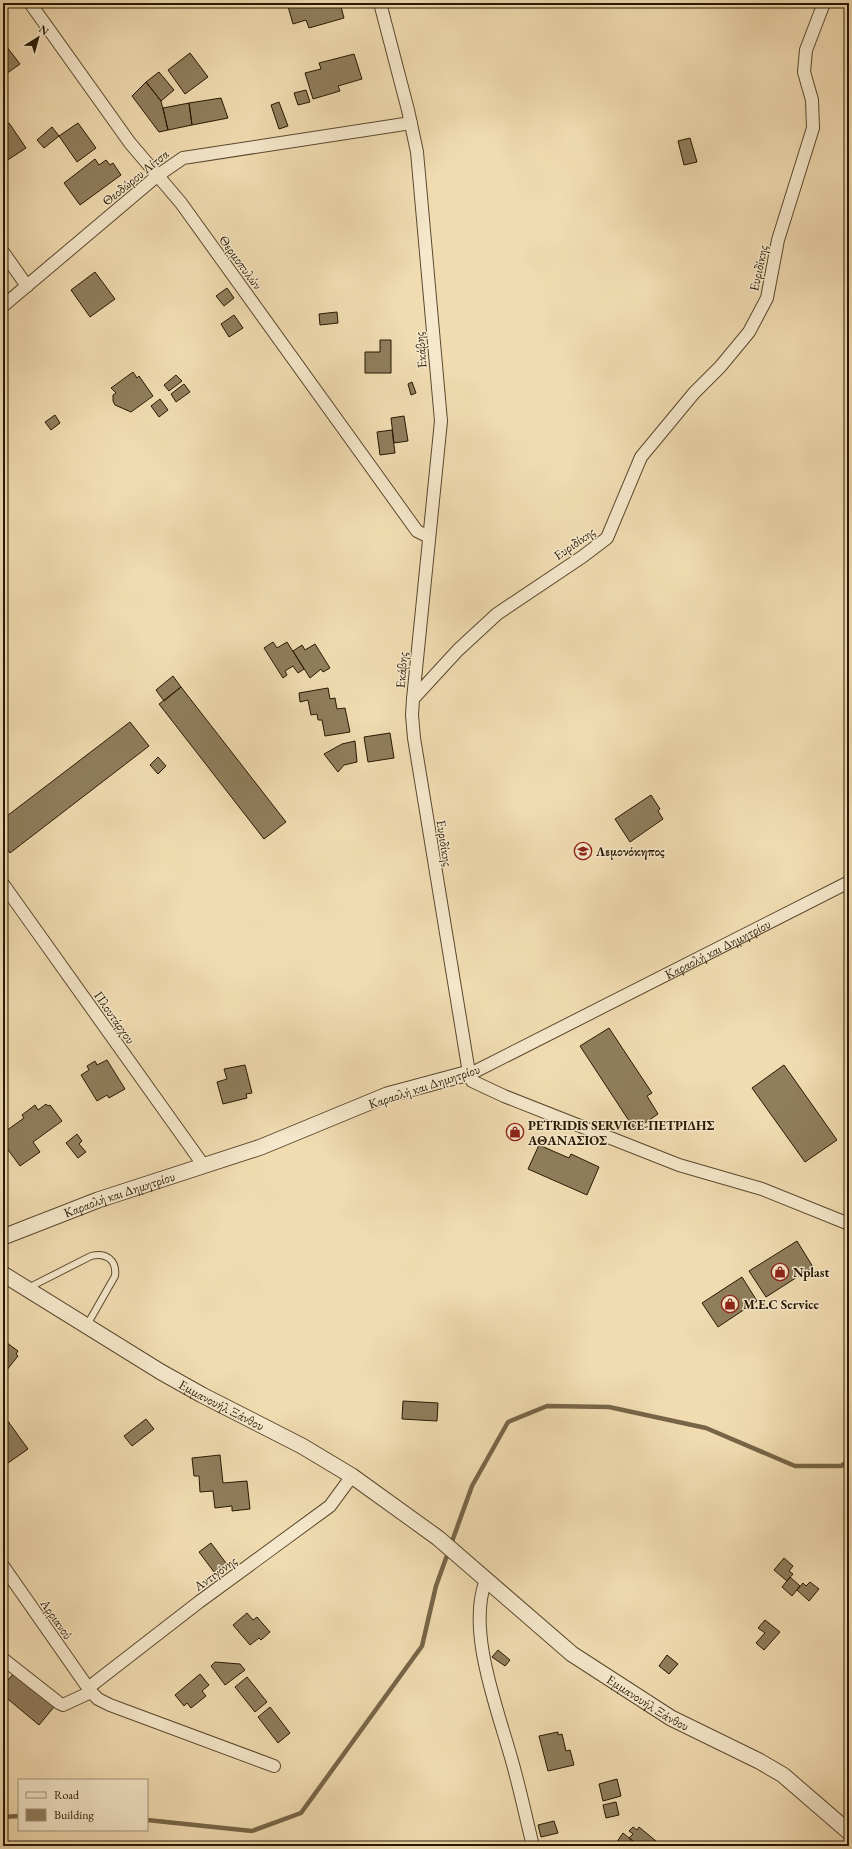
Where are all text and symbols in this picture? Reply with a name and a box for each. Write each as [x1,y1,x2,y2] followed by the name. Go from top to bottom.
[18,18,58,58] north arrow
[36,22,52,38] text: N
[99,145,172,209] street label: Θεοδώρου Λίτσα
[215,232,266,293] street label: Θερμοπυλών
[745,243,772,293] street label: Ευριδίκης
[410,331,431,369] street label: Εκάβης
[550,523,599,564] street label: Ευριδίκης
[392,651,411,689] street label: Εκάβης
[432,819,457,868] street label: Ευριδίκης
[573,841,593,861] school or university icon: Λεμονόκηπος
[595,843,665,860] place label: Λεμονόκηπος
[662,915,774,983] street label: Καραολή και Δημητρίου
[90,987,139,1047] street label: Πλουτάρχου
[366,1060,482,1113] street label: Καραολή και Δημητρίου
[527,1117,714,1149] place label: PETRIDIS SERVICE-ΠΕΤΡΙΔΗΣ ΑΘΑΝΑΣΙΟΣ
[505,1122,525,1142] shop icon: PETRIDIS SERVICE-ΠΕΤΡΙΔΗΣ ΑΘΑΝΑΣΙΟΣ
[61,1167,177,1222] street label: Καραολή και Δημητρίου
[770,1262,790,1282] shop icon: Nplast
[793,1264,829,1281] place label: Nplast
[720,1294,740,1314] shop icon: M.E.C Service
[743,1296,820,1313] place label: M.E.C Service
[176,1376,267,1435] street label: Εμμανουήλ Ξάνθου
[190,1552,241,1595] street label: Αντιγόνης
[36,1595,77,1643] street label: Αρριανού
[603,1671,692,1735] street label: Εμμανουήλ Ξάνθου
[18,1779,148,1831] legend
[54,1787,80,1803] text: Road
[54,1807,95,1823] text: Building

